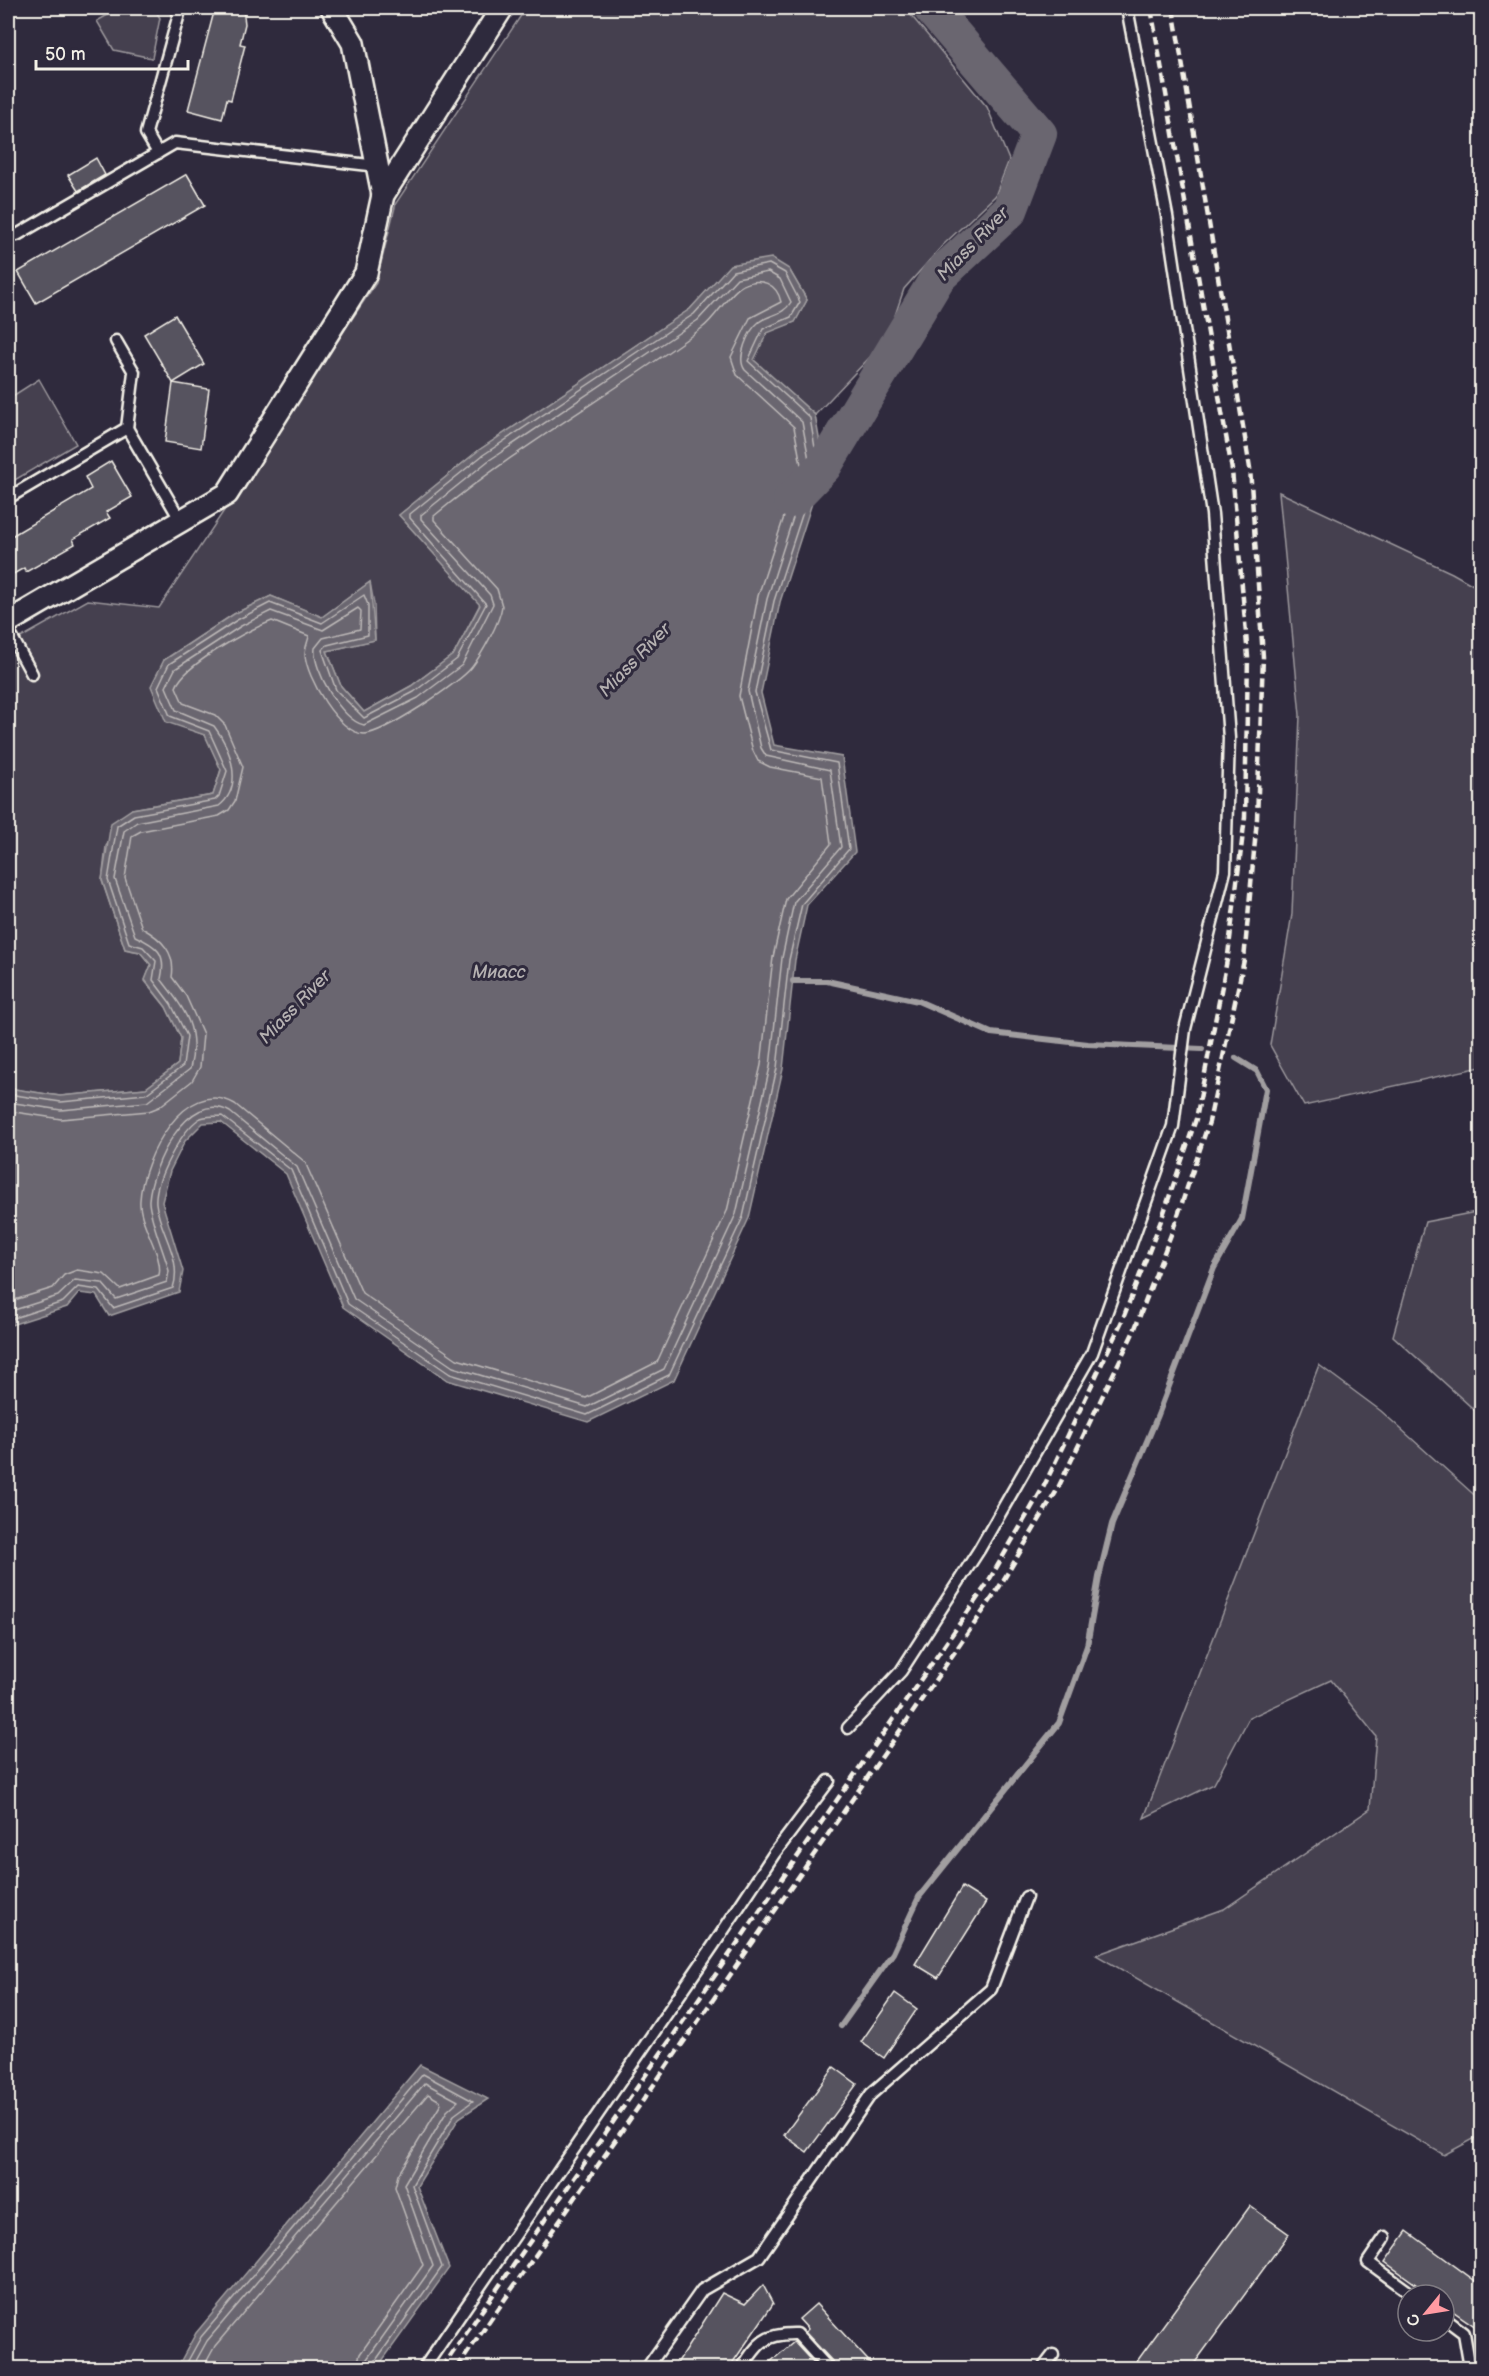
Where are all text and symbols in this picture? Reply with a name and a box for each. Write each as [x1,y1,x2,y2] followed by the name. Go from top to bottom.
[36,33,188,71] scale bar
[45,44,86,65] text: 50 m
[933,202,1014,285] water label: Miass River
[595,618,676,701] water label: Miass River
[472,962,526,983] water label: Миасс
[255,965,336,1048] water label: Miass River
[1396,2283,1456,2343] north arrow
[1403,2310,1425,2329] text: С

